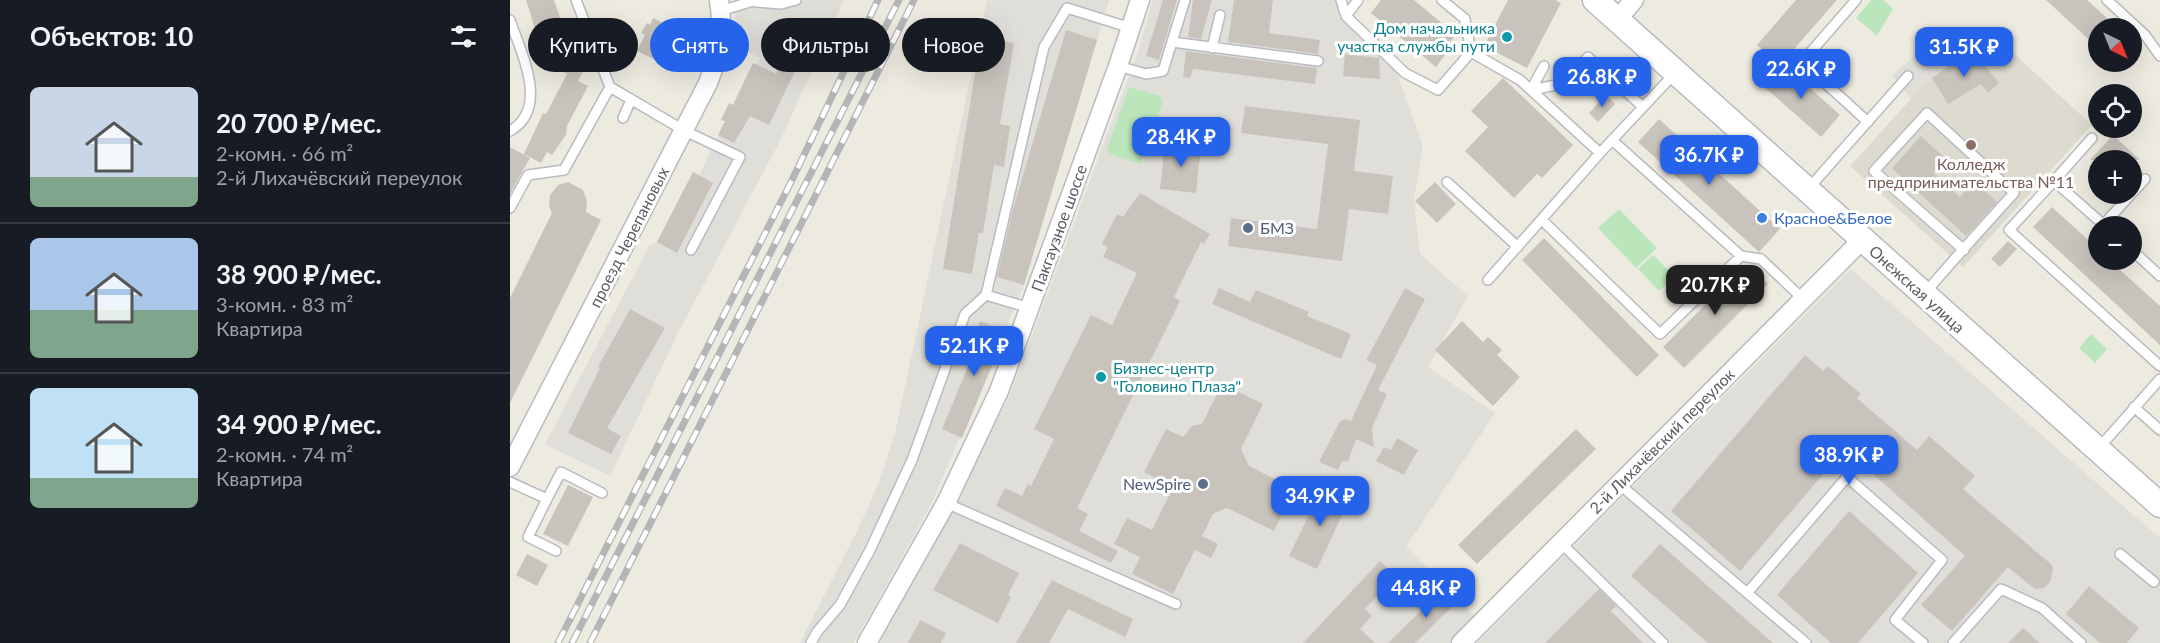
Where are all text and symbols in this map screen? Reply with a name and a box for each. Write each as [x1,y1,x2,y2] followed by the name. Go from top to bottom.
[528,18,638,72] chip: Купить
[650,18,749,72] chip: Снять
[761,18,890,72] chip: Фильтры
[902,18,1005,72] chip: Новое
[1337,18,1495,55] place label: Дом начальника участка службы пути
[2088,18,2142,72] north arrow
[2088,18,2142,270] map controls
[30,20,193,52] text: Объектов: 10
[447,20,480,53] icon: filters
[1909,27,2019,78] pin: 31.5K ₽
[1500,30,1514,44] marker: Дом начальника участка службы пути
[1929,34,1999,58] text: 31.5K ₽
[1746,49,1856,100] pin: 22.6K ₽
[1766,56,1836,80] text: 22.6K ₽
[1547,57,1657,108] pin: 26.8K ₽
[1567,64,1637,88] text: 26.8K ₽
[2088,84,2142,138] button: locate
[216,107,382,139] text: 20 700 ₽/мес.
[78,111,150,183] icon: home
[1126,117,1236,168] pin: 28.4K ₽
[1146,124,1216,148] text: 28.4K ₽
[1654,135,1764,186] pin: 36.7K ₽
[1964,138,1978,152] marker: Колледж предпринимательства №11
[216,141,353,165] text: 2-комн. · 66 m²
[1674,142,1744,166] text: 36.7K ₽
[2088,150,2142,204] button: +
[1868,154,2074,191] place label: Колледж предпринимательства №11
[1027,162,1090,294] street label: Пакгаузное шоссе
[585,163,672,310] street label: проезд Черепановых
[216,165,462,189] text: 2-й Лихачёвский переулок
[1774,208,1892,227] place label: Красное&Белое
[1755,211,1769,225] marker: Красное&Белое
[2088,216,2142,270] button: −
[1260,218,1294,237] place label: БМЗ
[1241,221,1255,235] marker: БМЗ
[1866,241,1969,336] street label: Онежская улица
[216,258,382,290] text: 38 900 ₽/мес.
[78,262,150,334] icon: home
[1660,265,1770,316] pin: 20.7K ₽
[1680,272,1750,296] text: 20.7K ₽
[216,292,353,316] text: 3-комн. · 83 m²
[216,316,303,340] text: Квартира
[919,326,1029,377] pin: 52.1K ₽
[939,333,1009,357] text: 52.1K ₽
[1113,358,1241,395] place label: Бизнес-центр "Головино Плаза"
[1585,364,1739,517] street label: 2-й Лихачёвский переулок
[1094,370,1108,384] marker: Бизнес-центр "Головино Плаза"
[216,408,382,440] text: 34 900 ₽/мес.
[78,412,150,484] icon: home
[1794,435,1904,486] pin: 38.9K ₽
[216,442,353,466] text: 2-комн. · 74 m²
[1814,442,1884,466] text: 38.9K ₽
[216,466,303,490] text: Квартира
[1123,474,1191,493] place label: NewSpire
[1265,476,1375,527] pin: 34.9K ₽
[1196,477,1210,491] marker: NewSpire
[1285,483,1355,507] text: 34.9K ₽
[1371,568,1481,619] pin: 44.8K ₽
[1391,575,1461,599] text: 44.8K ₽

